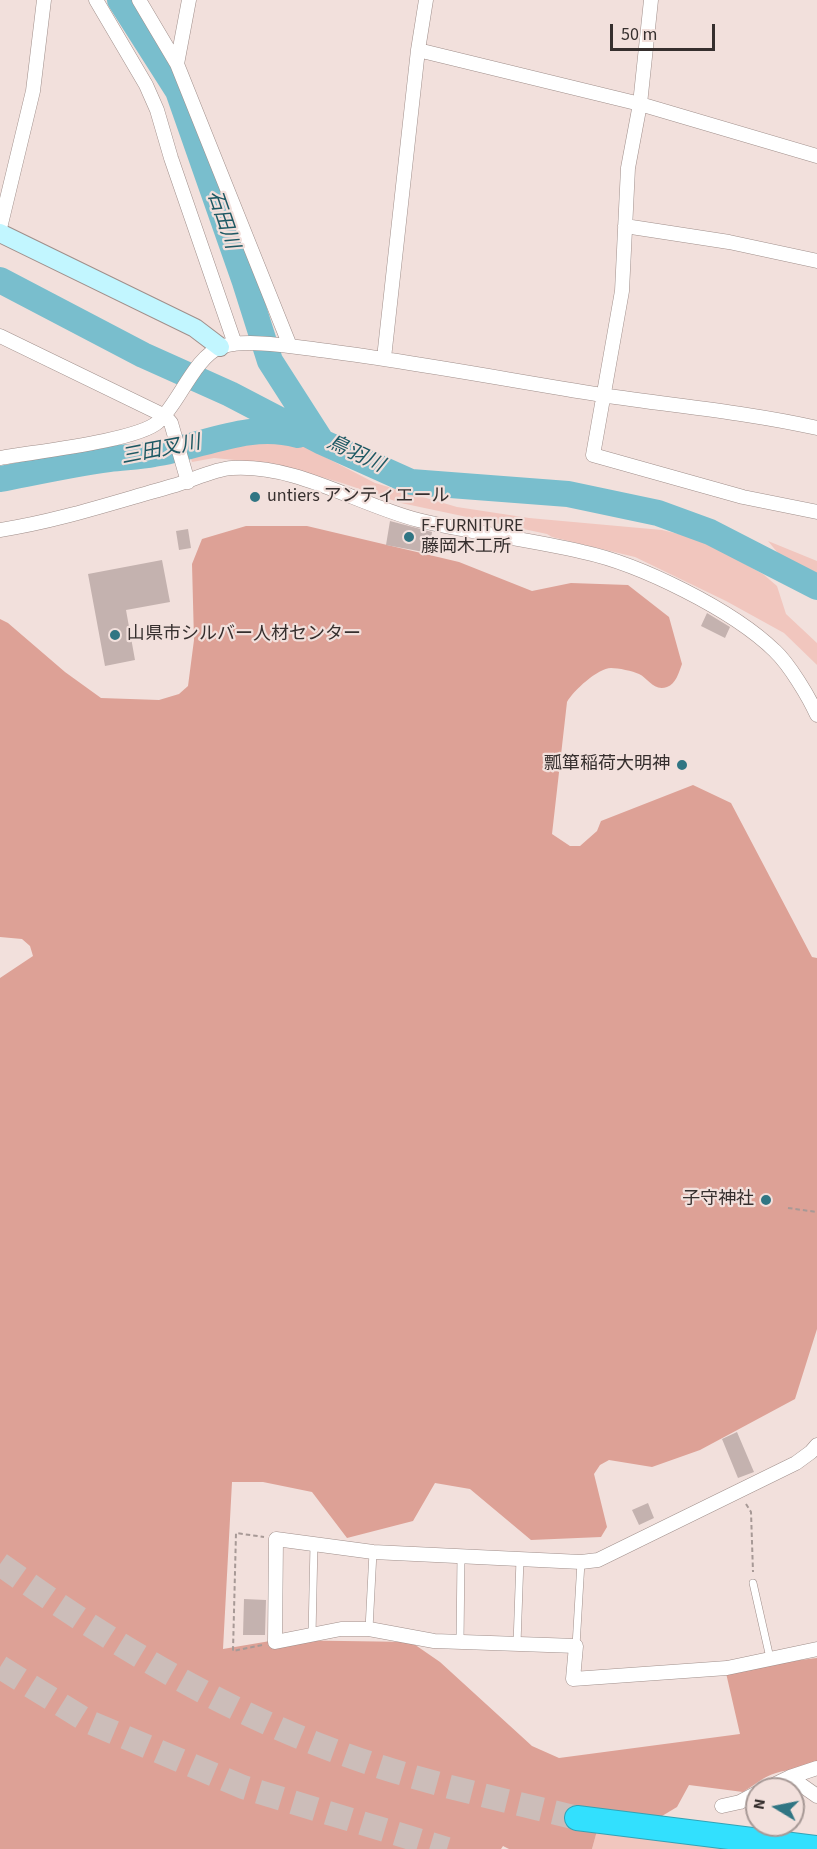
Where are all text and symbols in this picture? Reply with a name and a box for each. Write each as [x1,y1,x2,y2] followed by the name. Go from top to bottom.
[613,12,718,50] scale bar
[621,22,657,47] text: 50 m
[201,188,243,252] water label: 石田川
[323,431,387,479] water label: 鳥羽川
[119,432,203,470] water label: 三田叉川
[267,486,449,508] place label: untiers アンティエール
[248,490,262,504] marker: untiers アンティエール
[421,516,524,558] place label: F-FURNITURE 藤岡木工所
[402,530,416,544] marker: F-FURNITURE 藤岡木工所
[127,624,361,646] place label: 山県市シルバー人材センター
[108,628,122,642] marker: 山県市シルバー人材センター
[544,754,670,776] place label: 瓢箪稲荷大明神
[675,758,689,772] marker: 瓢箪稲荷大明神
[682,1189,754,1211] place label: 子守神社
[759,1193,773,1207] marker: 子守神社
[745,1777,805,1837] north arrow
[747,1797,771,1811] text: N

